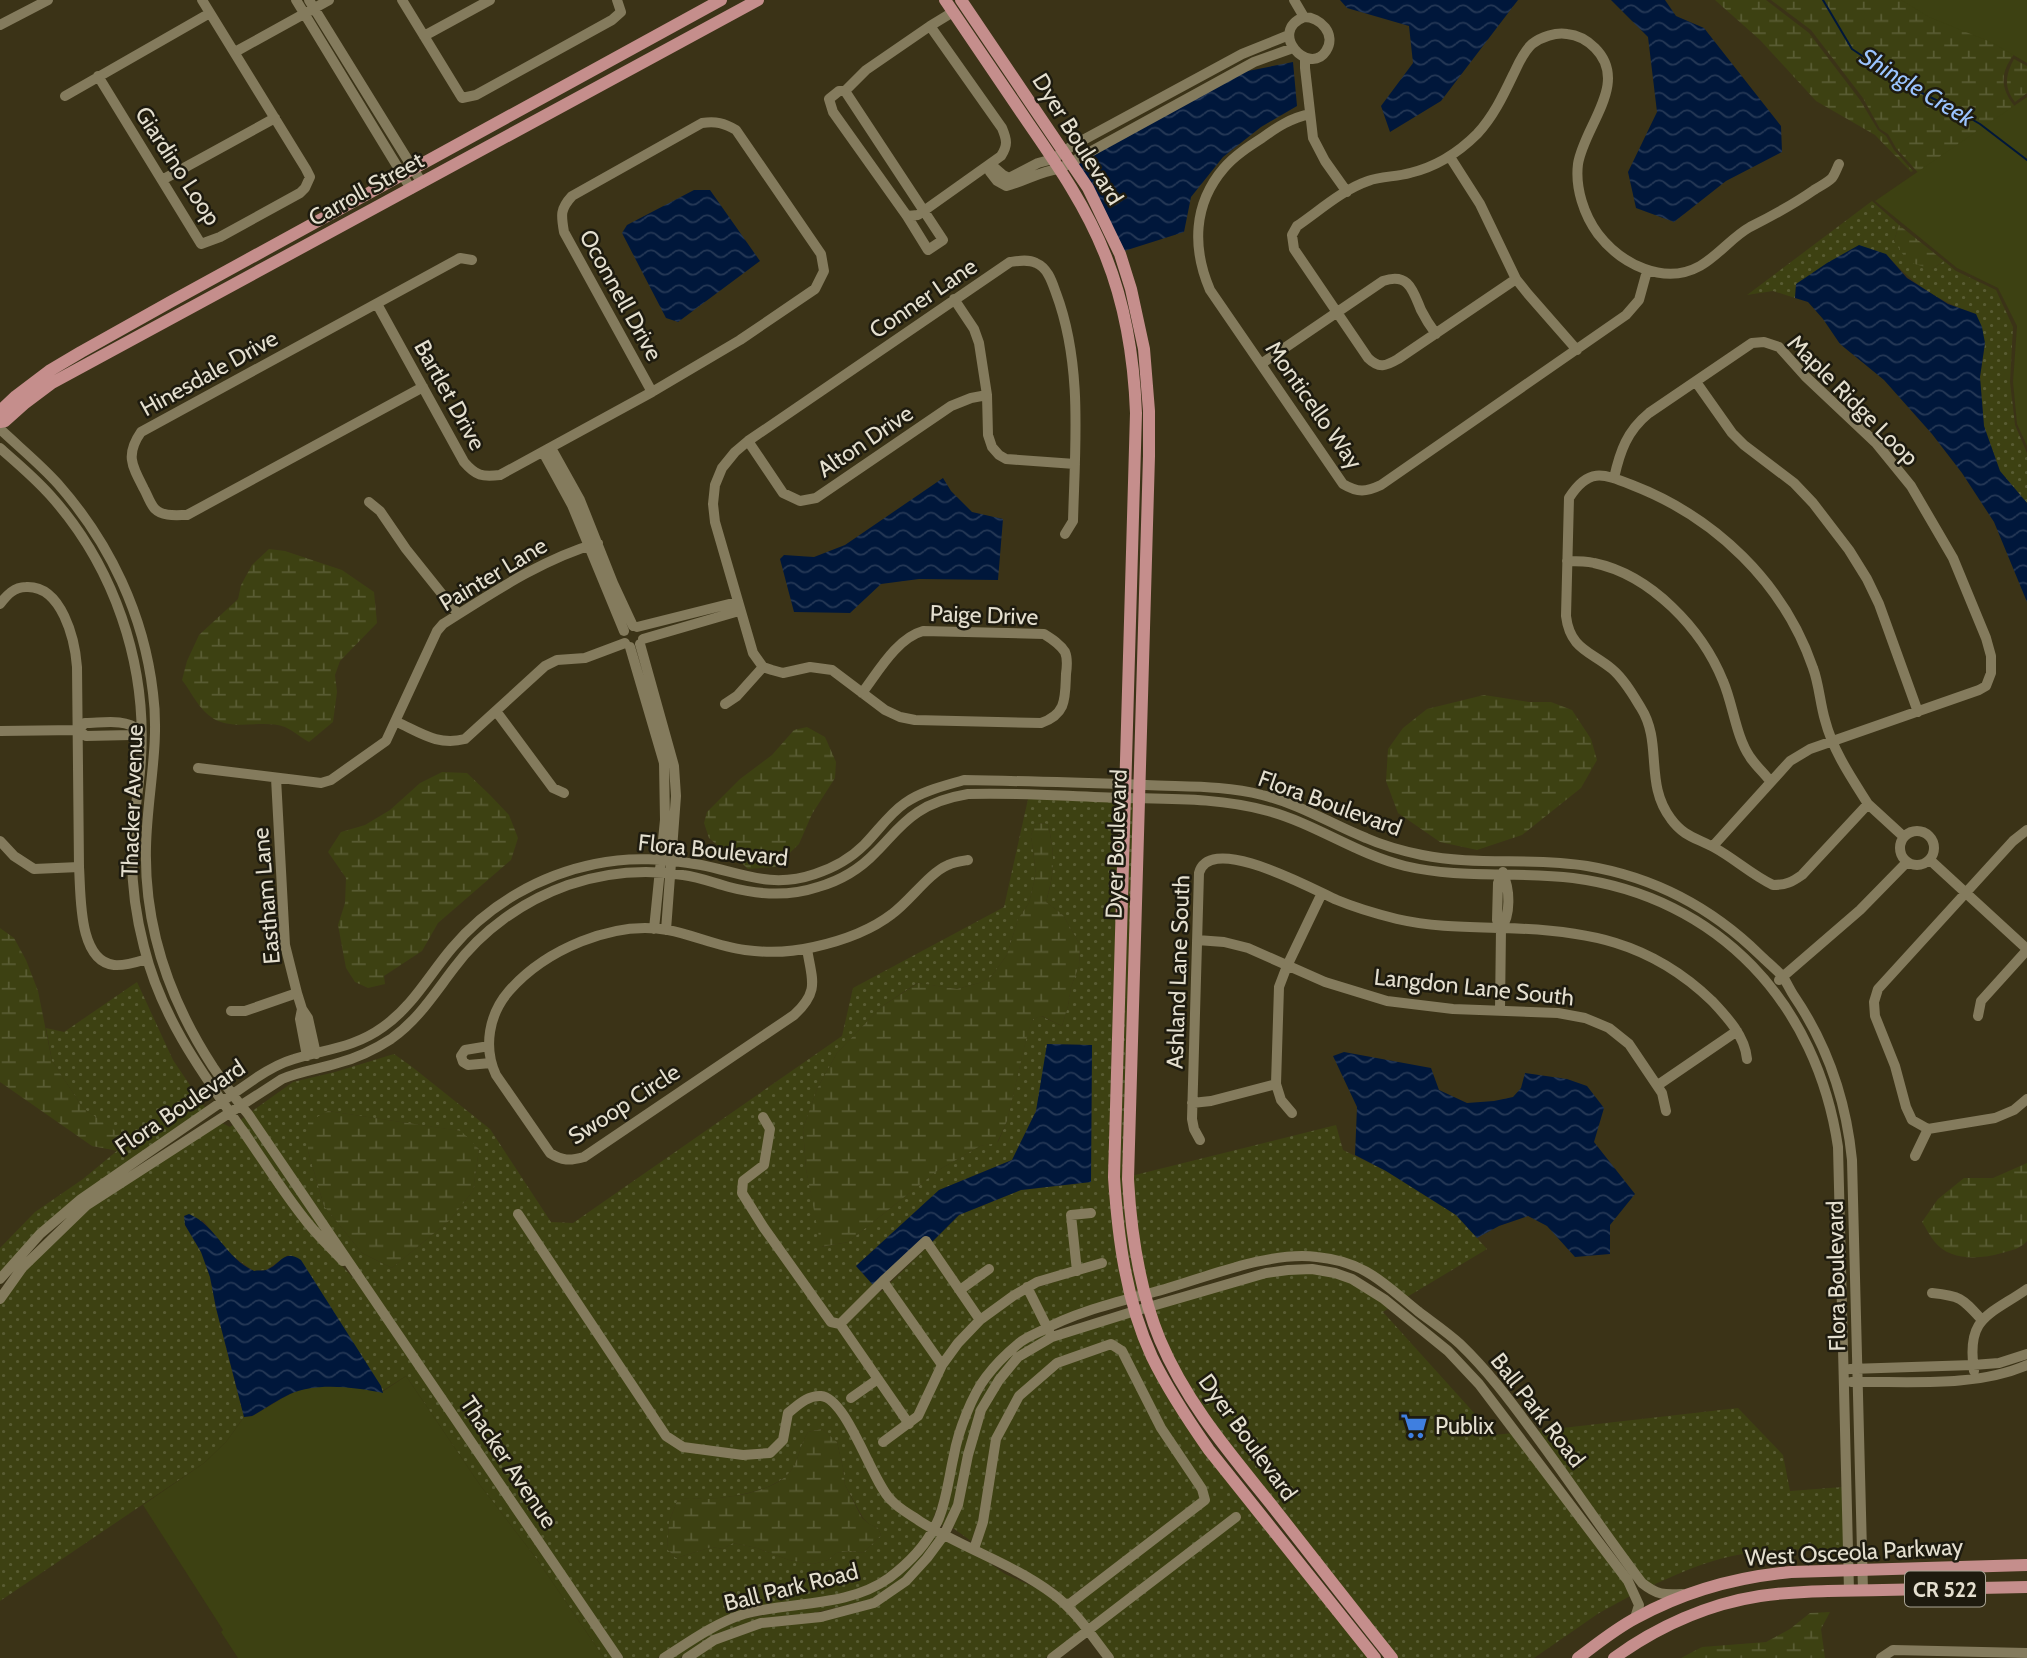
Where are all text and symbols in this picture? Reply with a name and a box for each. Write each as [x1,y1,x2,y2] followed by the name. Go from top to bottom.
[1855,42,1980,133] water label: Shingle Creek
[1026,68,1130,210] street label: Dyer Boulevard
[129,101,227,231] street label: Giardino Loop
[304,146,429,232] street label: Carroll Street
[573,225,669,366] street label: Oconnell Drive
[864,252,982,344] street label: Conner Lane
[135,324,283,422] street label: Hinesdale Drive
[1782,329,1924,471] street label: Maple Ridge Loop
[408,335,492,455] street label: Bartlet Drive
[1260,336,1369,475] street label: Monticello Way
[812,399,918,483] street label: Alton Drive
[434,531,552,617] street label: Painter Lane
[929,599,1039,631] street label: Paige Drive
[115,724,149,878] street label: Thacker Avenue
[1254,764,1406,842] street label: Flora Boulevard
[1099,769,1133,919] street label: Dyer Boulevard
[246,826,286,966] street label: Eastham Lane
[637,828,789,872] street label: Flora Boulevard
[1161,874,1195,1070] street label: Ashland Lane South
[1373,963,1575,1011] street label: Langdon Lane South
[110,1053,250,1161] street label: Flora Boulevard
[563,1057,685,1150] street label: Swoop Circle
[1821,1200,1851,1352] street label: Flora Boulevard
[1485,1347,1591,1473] street label: Ball Park Road
[1193,1368,1303,1506] street label: Dyer Boulevard
[455,1391,564,1533] street label: Thacker Avenue
[1399,1411,1429,1441] supermarket icon: Publix
[1435,1412,1494,1440] place label: Publix
[1744,1532,1964,1572] street label: West Osceola Parkway
[721,1557,861,1617] street label: Ball Park Road
[1905,1572,1985,1606] road number: CR 522

